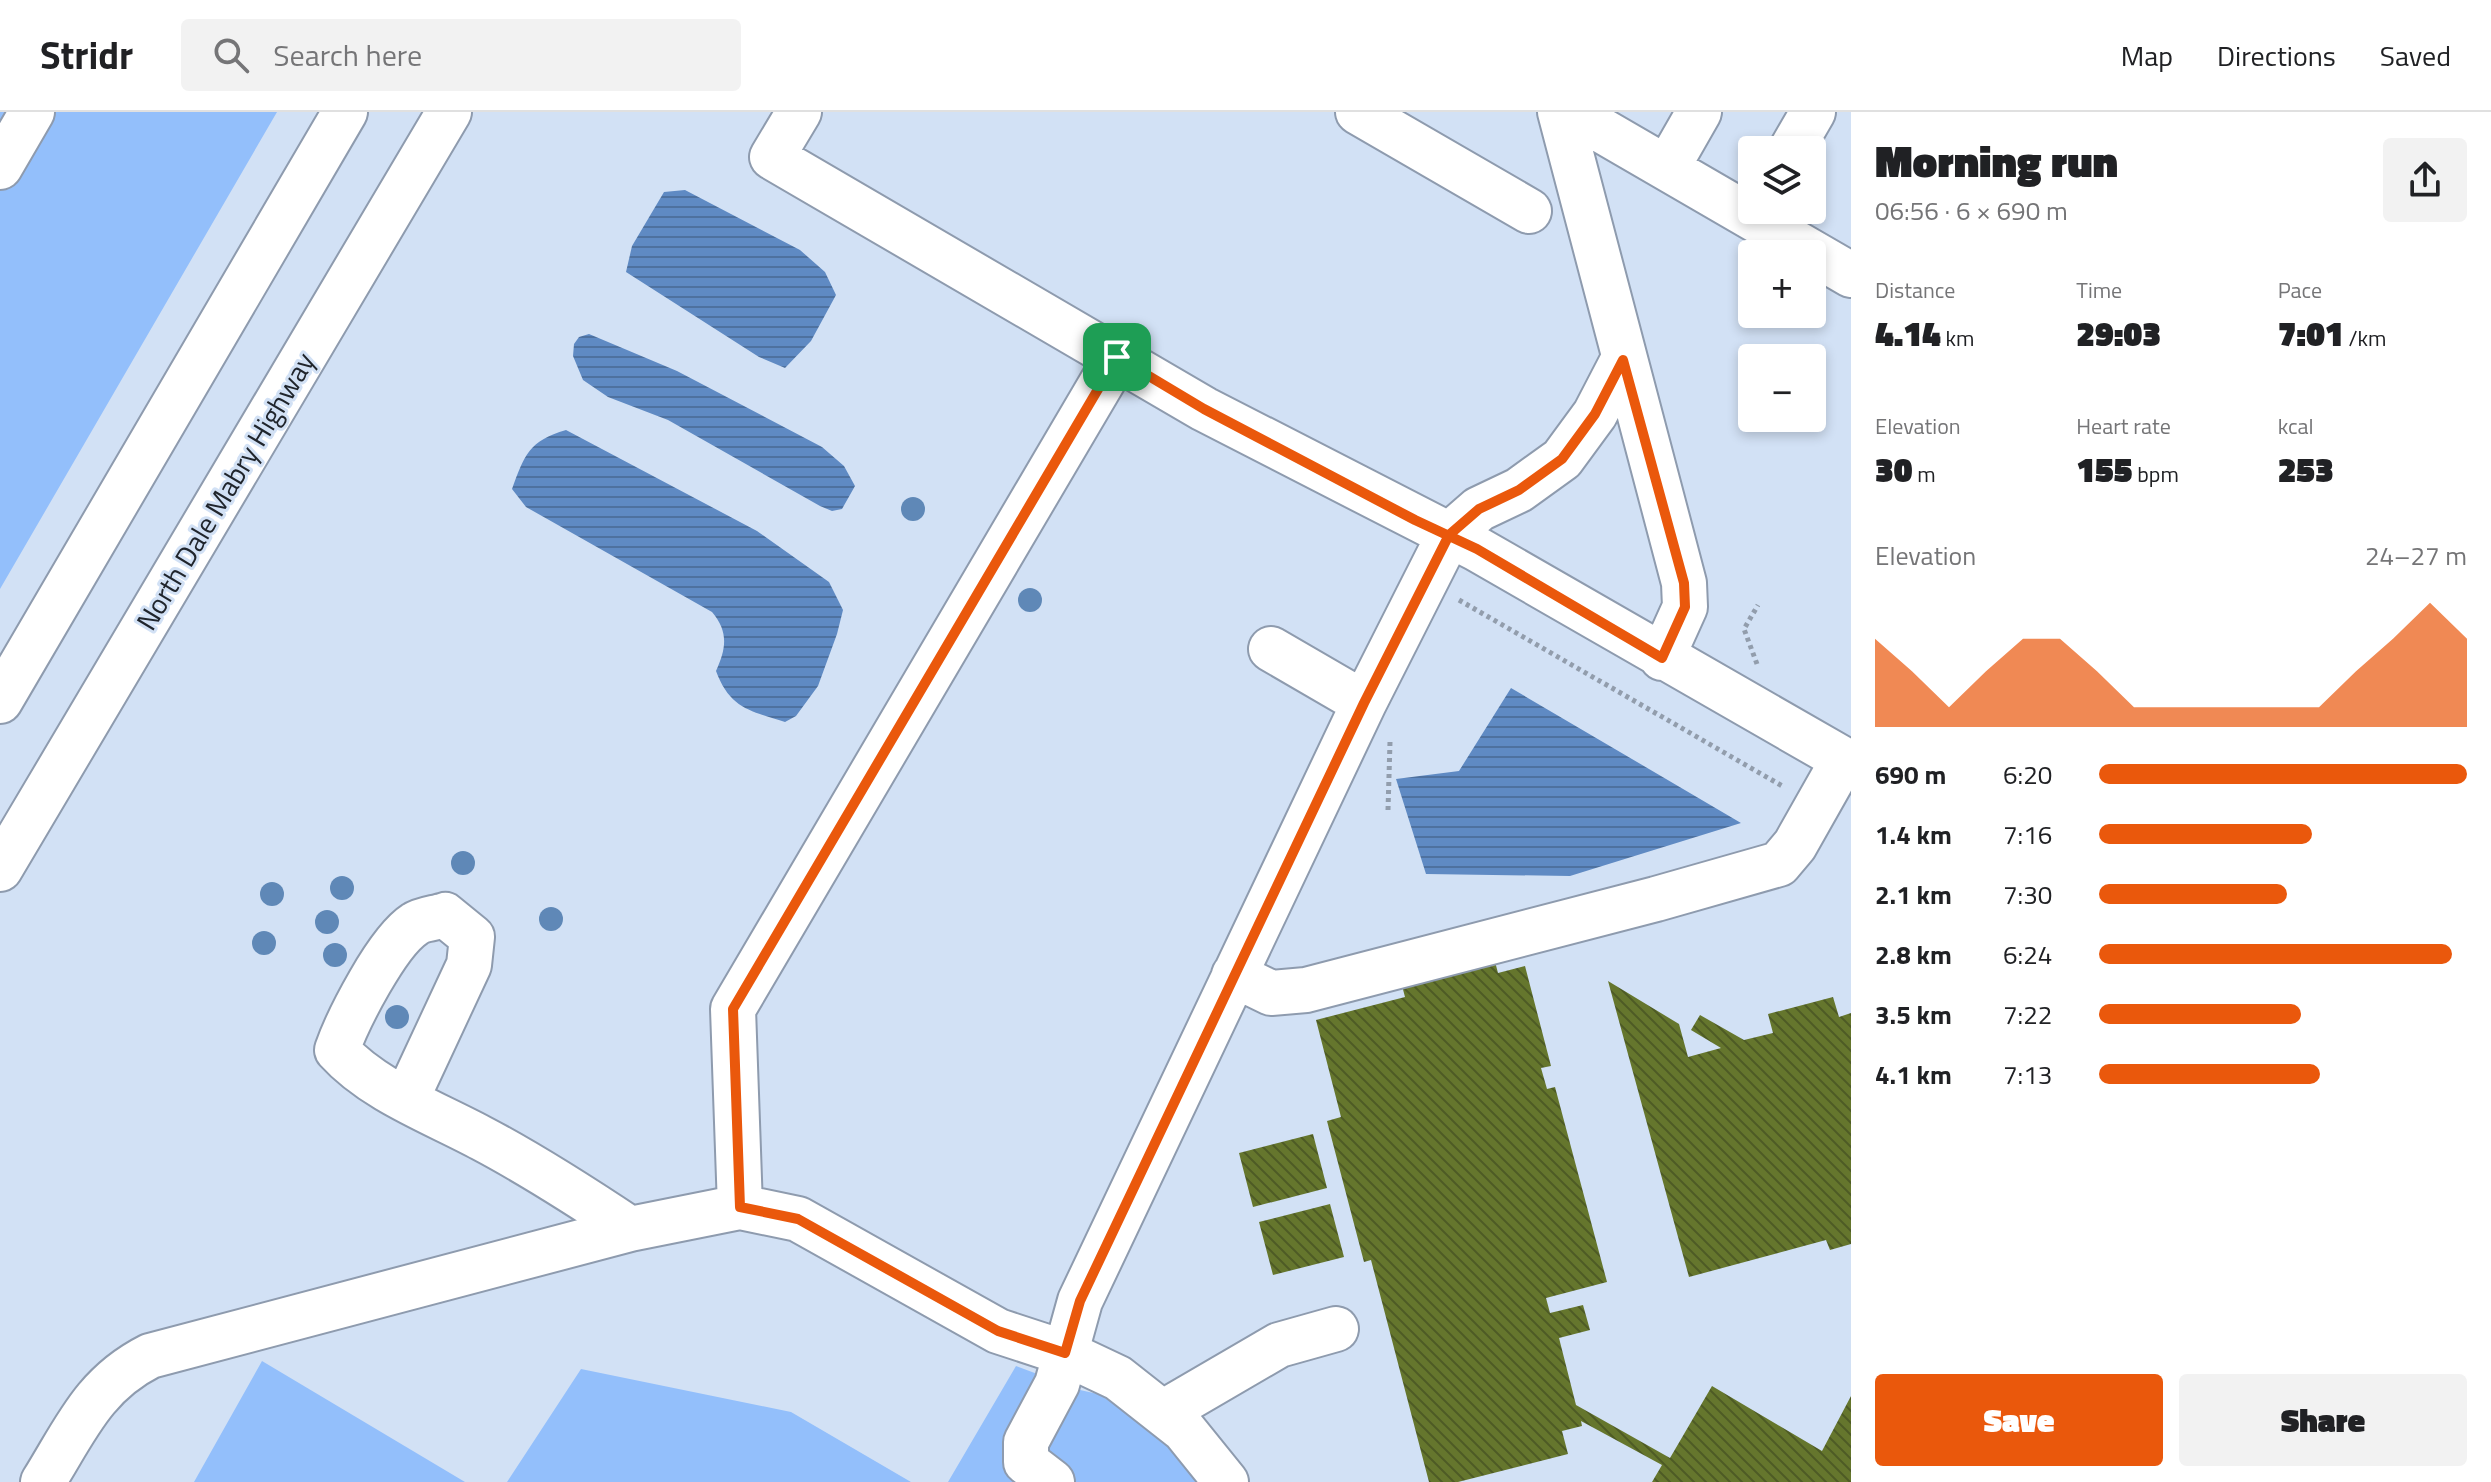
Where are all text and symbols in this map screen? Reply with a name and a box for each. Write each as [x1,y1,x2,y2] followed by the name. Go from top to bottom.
[181,19,741,91] search box
[40,26,133,84] text: Stridr
[273,32,422,78] text: Search here
[209,33,253,77] icon: search
[2121,34,2173,77] text: Map
[2217,34,2336,77] text: Directions
[2380,34,2451,77] text: Saved
[1875,127,2118,194] text: Morning run
[1738,136,1826,432] map controls
[1738,136,1826,224] button: layers
[2383,138,2467,222] button: share
[1875,191,2068,230] text: 06:56 · 6 × 690 m
[1738,240,1826,328] button: +
[1875,273,1955,307] text: Distance
[2076,273,2122,307] text: Time
[2278,273,2322,307] text: Pace
[1875,307,1941,359] text: 4.14
[2076,307,2161,359] text: 29:03
[2278,307,2344,359] text: 7:01
[1941,321,1974,355] text: km
[2344,321,2386,355] text: /km
[1083,323,1151,391] pin
[1095,335,1139,379] icon: arrive
[125,344,325,638] street label: North Dale Mabry Highway
[1738,344,1826,432] button: −
[1875,409,1961,443] text: Elevation
[2076,409,2171,443] text: Heart rate
[2278,409,2314,443] text: kcal
[1875,443,1912,495] text: 30
[2076,443,2132,495] text: 155
[2278,443,2334,495] text: 253
[1912,457,1936,491] text: m
[2132,457,2179,491] text: bpm
[1875,536,1976,575] text: Elevation
[2365,536,2467,575] text: 24–27 m
[1875,755,1946,794] text: 690 m
[2003,755,2052,794] text: 6:20
[1875,815,1952,854] text: 1.4 km
[2003,815,2052,854] text: 7:16
[1875,875,1952,914] text: 2.1 km
[2003,875,2052,914] text: 7:30
[1875,935,1952,974] text: 2.8 km
[2003,935,2052,974] text: 6:24
[1875,995,1952,1034] text: 3.5 km
[2003,995,2052,1034] text: 7:22
[1875,1055,1952,1094] text: 4.1 km
[2003,1055,2052,1094] text: 7:13
[1875,1374,2163,1466] button: Save
[2179,1374,2467,1466] button: Share

